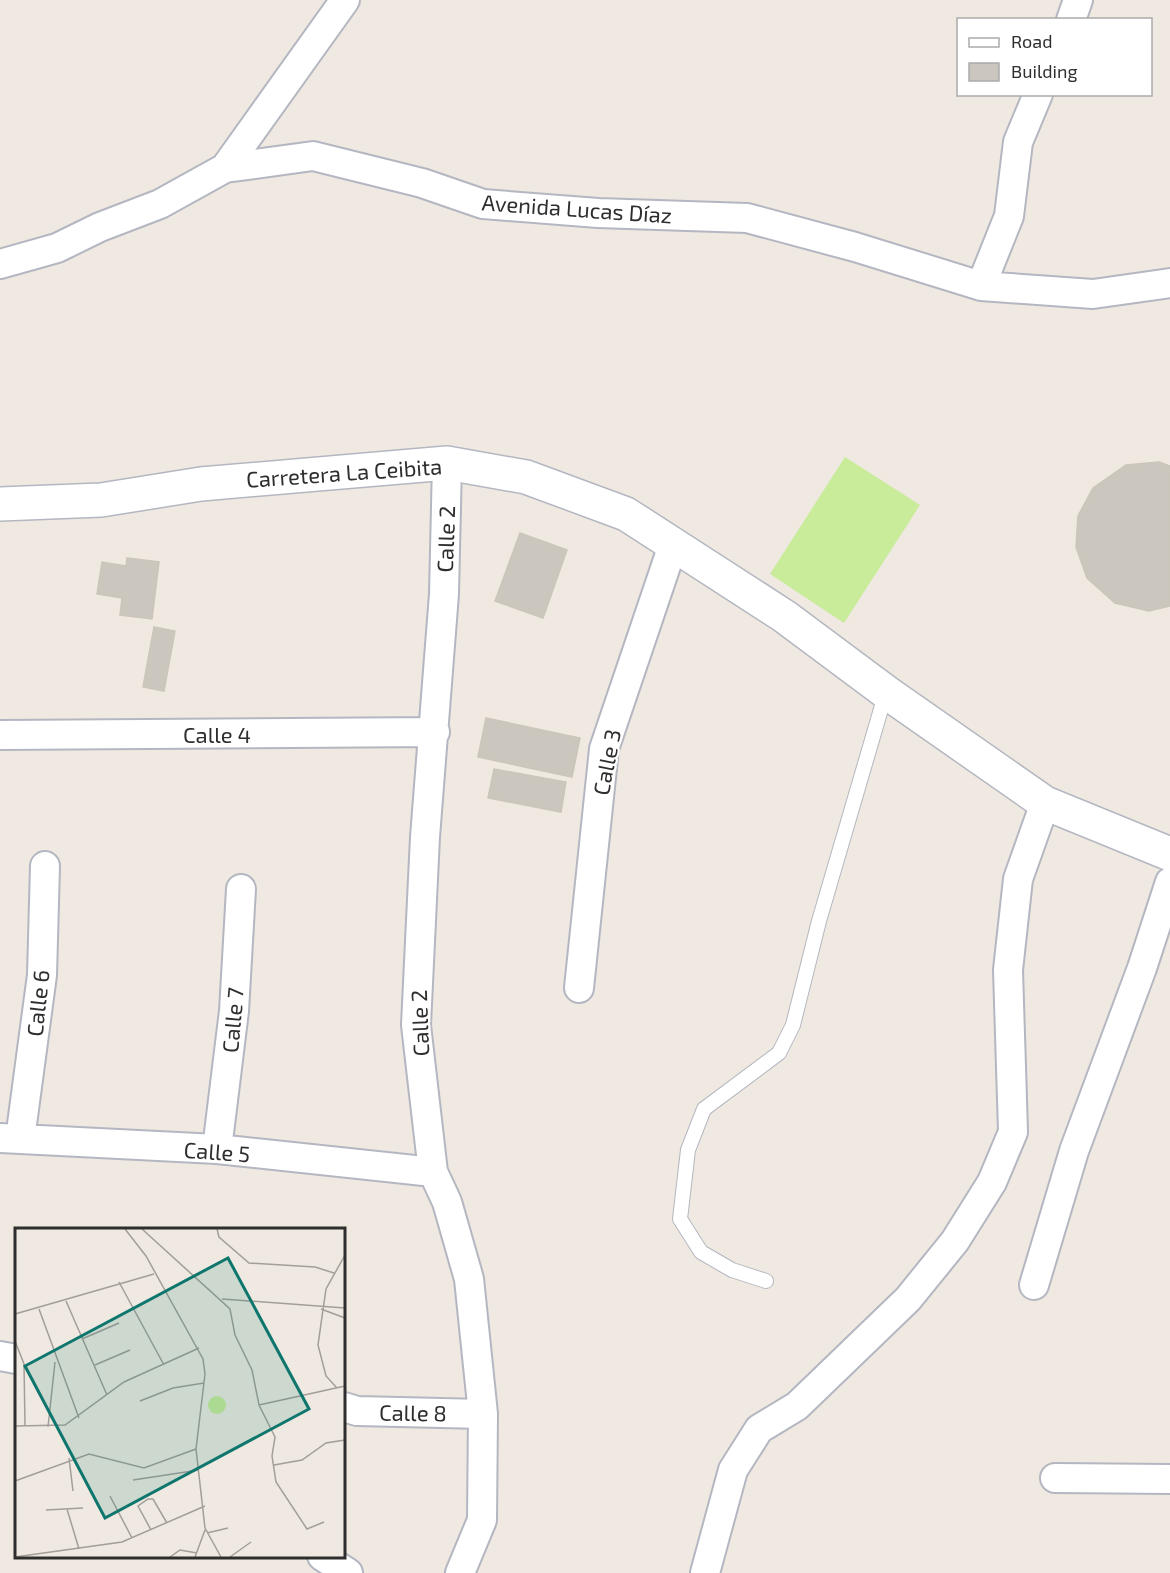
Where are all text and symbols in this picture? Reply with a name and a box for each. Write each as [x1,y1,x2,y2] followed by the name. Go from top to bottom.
[957,18,1152,96] legend
[1011,30,1052,52] text: Road
[1011,60,1078,82] text: Building
[481,188,673,228] street label: Avenida Lucas Díaz
[245,452,443,492] street label: Carretera La Ceibita
[431,505,459,573] street label: Calle 2
[183,721,251,747] street label: Calle 4
[587,727,625,797] street label: Calle 3
[21,968,53,1038] street label: Calle 6
[216,986,248,1054] street label: Calle 7
[405,989,433,1057] street label: Calle 2
[183,1136,251,1166] street label: Calle 5
[15,1228,345,1558] inset map
[379,1398,447,1426] street label: Calle 8

